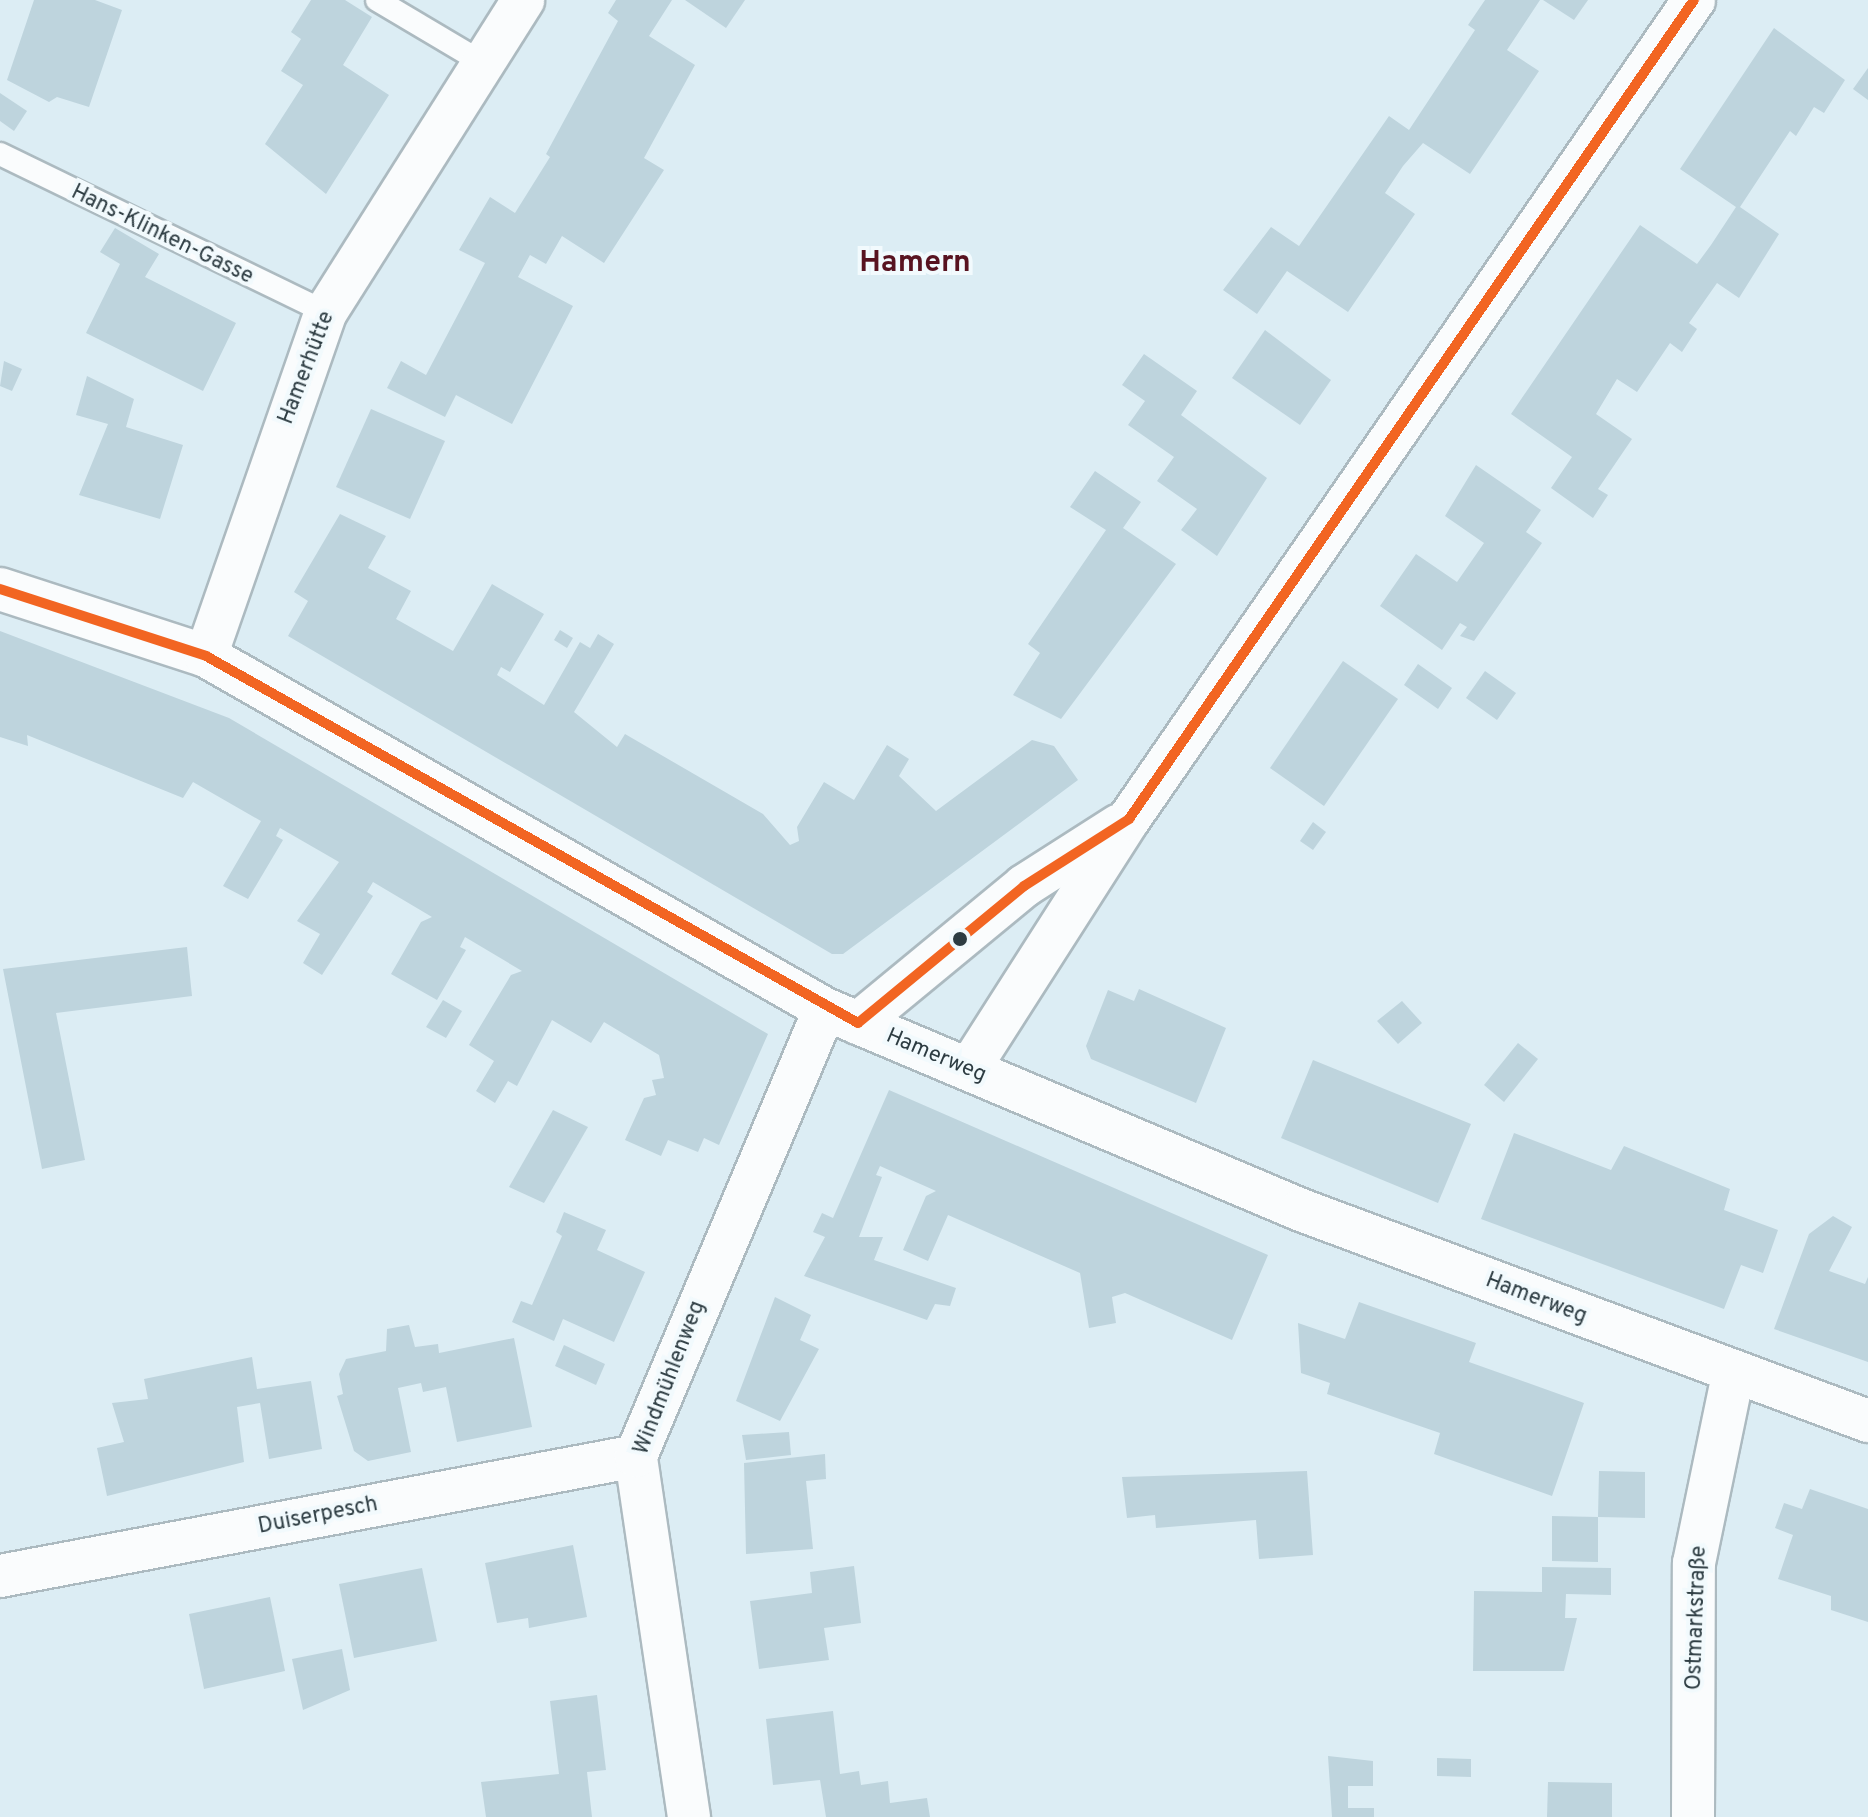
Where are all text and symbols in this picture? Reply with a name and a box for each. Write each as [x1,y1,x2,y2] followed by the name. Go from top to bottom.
[67,179,257,291] street label: Hans-Klinken-Gasse
[859,246,971,282] district label: Hamern
[273,308,341,428] street label: Hamerhütte
[952,931,968,947] unlabelled marker
[882,1023,990,1089] street label: Hamerweg
[1482,1268,1590,1330] street label: Hamerweg
[629,1297,711,1459] street label: Windmühlenweg
[256,1491,380,1541] street label: Duiserpesch
[1681,1545,1713,1691] street label: Ostmarkstraße

